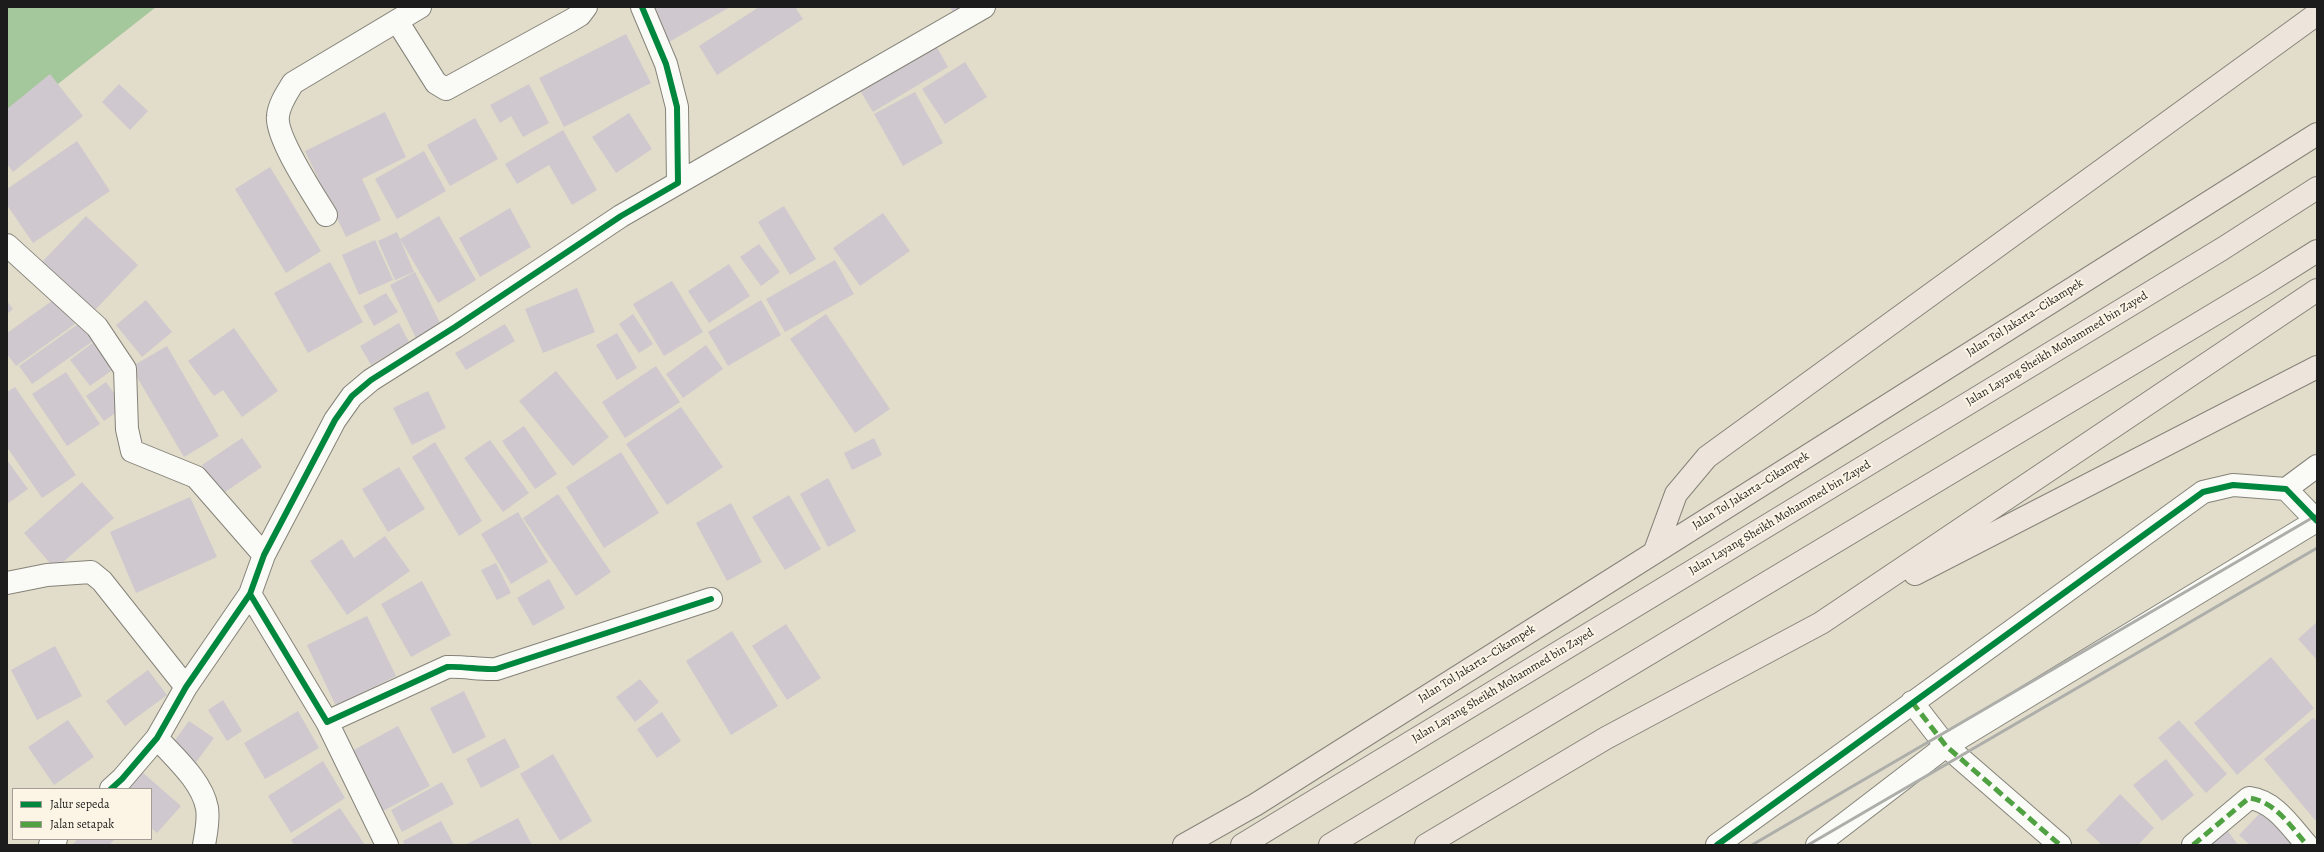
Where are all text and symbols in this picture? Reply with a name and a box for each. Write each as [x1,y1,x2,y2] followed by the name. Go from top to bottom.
[1964,276,2086,360] street label: Jalan Tol Jakarta–Cikampek
[1963,289,2151,409] street label: Jalan Layang Sheikh Mohammed bin Zayed
[1690,449,1812,533] street label: Jalan Tol Jakarta–Cikampek
[1686,458,1874,578] street label: Jalan Layang Sheikh Mohammed bin Zayed
[1416,622,1538,706] street label: Jalan Tol Jakarta–Cikampek
[1409,626,1597,746] street label: Jalan Layang Sheikh Mohammed bin Zayed
[12,788,152,840] legend
[50,796,110,812] text: Jalur sepeda
[50,816,114,832] text: Jalan setapak

